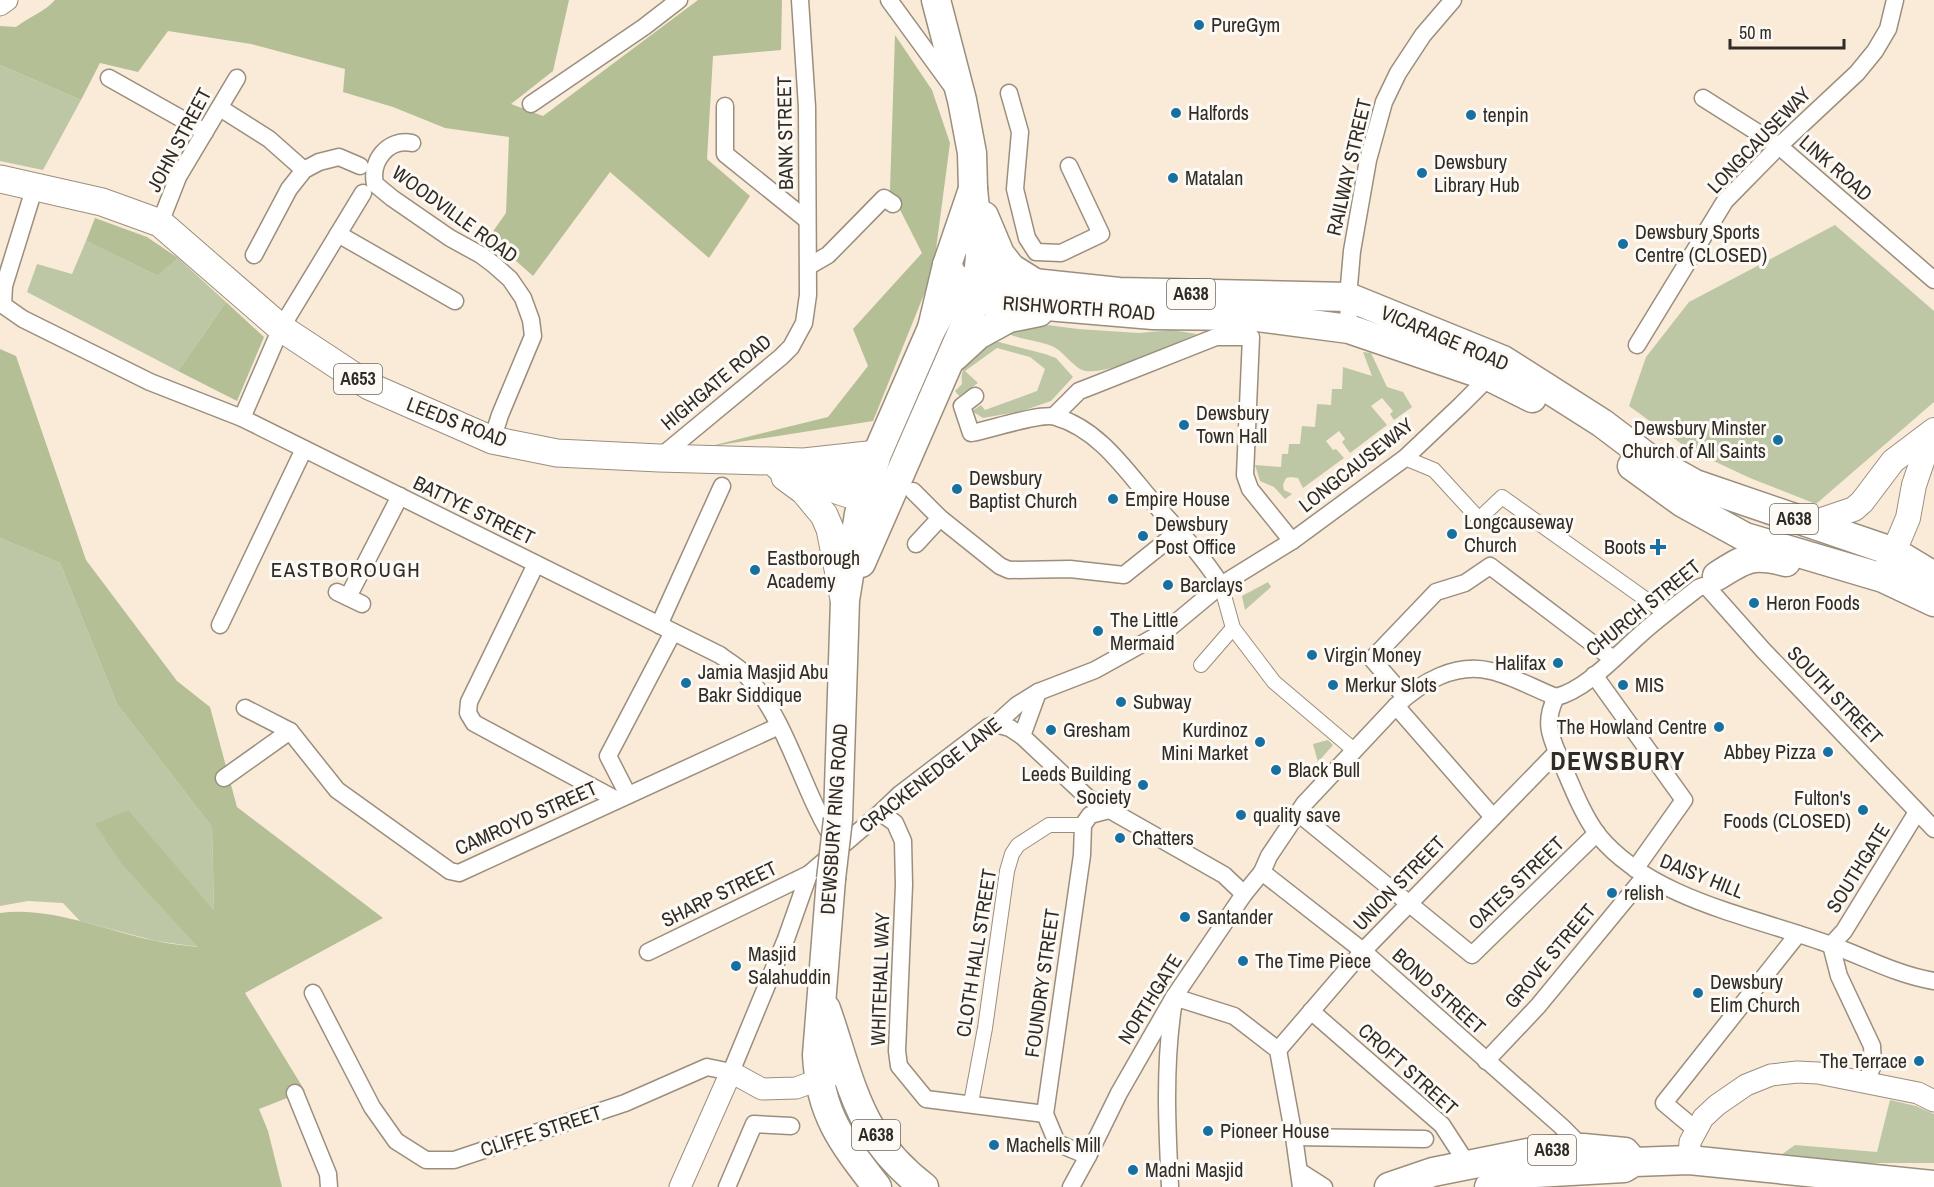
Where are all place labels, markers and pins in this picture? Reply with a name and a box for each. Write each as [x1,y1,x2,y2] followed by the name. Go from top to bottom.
[1211,11,1280,38] place label: PureGym
[1192,18,1206,32] marker: PureGym
[1188,99,1249,126] place label: Halfords
[1483,101,1529,128] place label: tenpin
[1169,106,1183,120] marker: Halfords
[1464,108,1478,122] marker: tenpin
[1434,148,1520,198] place label: Dewsbury Library Hub
[1185,164,1243,191] place label: Matalan
[1415,166,1429,180] marker: Dewsbury Library Hub
[1166,171,1180,185] marker: Matalan
[1635,218,1767,268] place label: Dewsbury Sports Centre (CLOSED)
[1616,237,1630,251] marker: Dewsbury Sports Centre (CLOSED)
[1196,399,1270,449] place label: Dewsbury Town Hall
[1622,414,1767,464] place label: Dewsbury Minster Church of All Saints
[1177,418,1191,432] marker: Dewsbury Town Hall
[1771,433,1785,447] marker: Dewsbury Minster Church of All Saints
[969,464,1077,514] place label: Dewsbury Baptist Church
[950,482,964,496] marker: Dewsbury Baptist Church
[1125,485,1230,512] place label: Empire House
[1106,492,1120,506] marker: Empire House
[1464,508,1574,558] place label: Longcauseway Church
[1155,510,1236,560] place label: Dewsbury Post Office
[1445,527,1459,541] marker: Longcauseway Church
[1136,529,1150,543] marker: Dewsbury Post Office
[1604,533,1646,560] place label: Boots
[1651,540,1665,554] marker: Boots
[766,544,860,594] place label: Eastborough Academy
[748,563,762,577] marker: Eastborough Academy
[1180,571,1243,598] place label: Barclays
[1161,578,1175,592] marker: Barclays
[1766,589,1860,616] place label: Heron Foods
[1747,596,1761,610] marker: Heron Foods
[1110,606,1178,656] place label: The Little Mermaid
[1091,624,1105,638] marker: The Little Mermaid
[1324,641,1422,668] place label: Virgin Money
[1305,648,1319,662] marker: Virgin Money
[1495,649,1547,676] place label: Halifax
[1551,656,1565,670] marker: Halifax
[698,658,828,708] place label: Jamia Masjid Abu Bakr Siddique
[1345,671,1437,698] place label: Merkur Slots
[1635,671,1664,698] place label: MIS
[679,676,693,690] marker: Jamia Masjid Abu Bakr Siddique
[1326,678,1340,692] marker: Merkur Slots
[1616,678,1630,692] marker: MIS
[1133,688,1192,715] place label: Subway
[1114,695,1128,709] marker: Subway
[1557,713,1707,740] place label: The Howland Centre
[1063,716,1130,743] place label: Gresham
[1161,716,1248,766] place label: Kurdinoz Mini Market
[1712,720,1726,734] marker: The Howland Centre
[1044,723,1058,737] marker: Gresham
[1253,735,1267,749] marker: Kurdinoz Mini Market
[1723,738,1816,765] place label: Abbey Pizza
[1821,745,1835,759] marker: Abbey Pizza
[1288,756,1360,783] place label: Black Bull
[1022,760,1132,810] place label: Leeds Building Society
[1269,763,1283,777] marker: Black Bull
[1136,778,1150,792] marker: Leeds Building Society
[1723,784,1851,834] place label: Fulton's Foods (CLOSED)
[1253,801,1341,828] place label: quality save
[1856,803,1870,817] marker: Fulton's Foods (CLOSED)
[1234,808,1248,822] marker: quality save
[1132,824,1194,851] place label: Chatters
[1113,831,1127,845] marker: Chatters
[1624,879,1664,906] place label: relish
[1605,886,1619,900] marker: relish
[1197,903,1273,930] place label: Santander
[1178,910,1192,924] marker: Santander
[748,940,831,990] place label: Masjid Salahuddin
[1255,947,1371,974] place label: The Time Piece
[1236,954,1250,968] marker: The Time Piece
[729,959,743,973] marker: Masjid Salahuddin
[1710,968,1800,1018] place label: Dewsbury Elim Church
[1691,986,1705,1000] marker: Dewsbury Elim Church
[1820,1047,1907,1074] place label: The Terrace
[1912,1054,1926,1068] marker: The Terrace
[1220,1117,1329,1144] place label: Pioneer House
[1201,1124,1215,1138] marker: Pioneer House
[1006,1131,1101,1158] place label: Machells Mill
[987,1138,1001,1152] marker: Machells Mill
[1145,1156,1243,1183] place label: Madni Masjid
[1126,1163,1140,1177] marker: Madni Masjid

